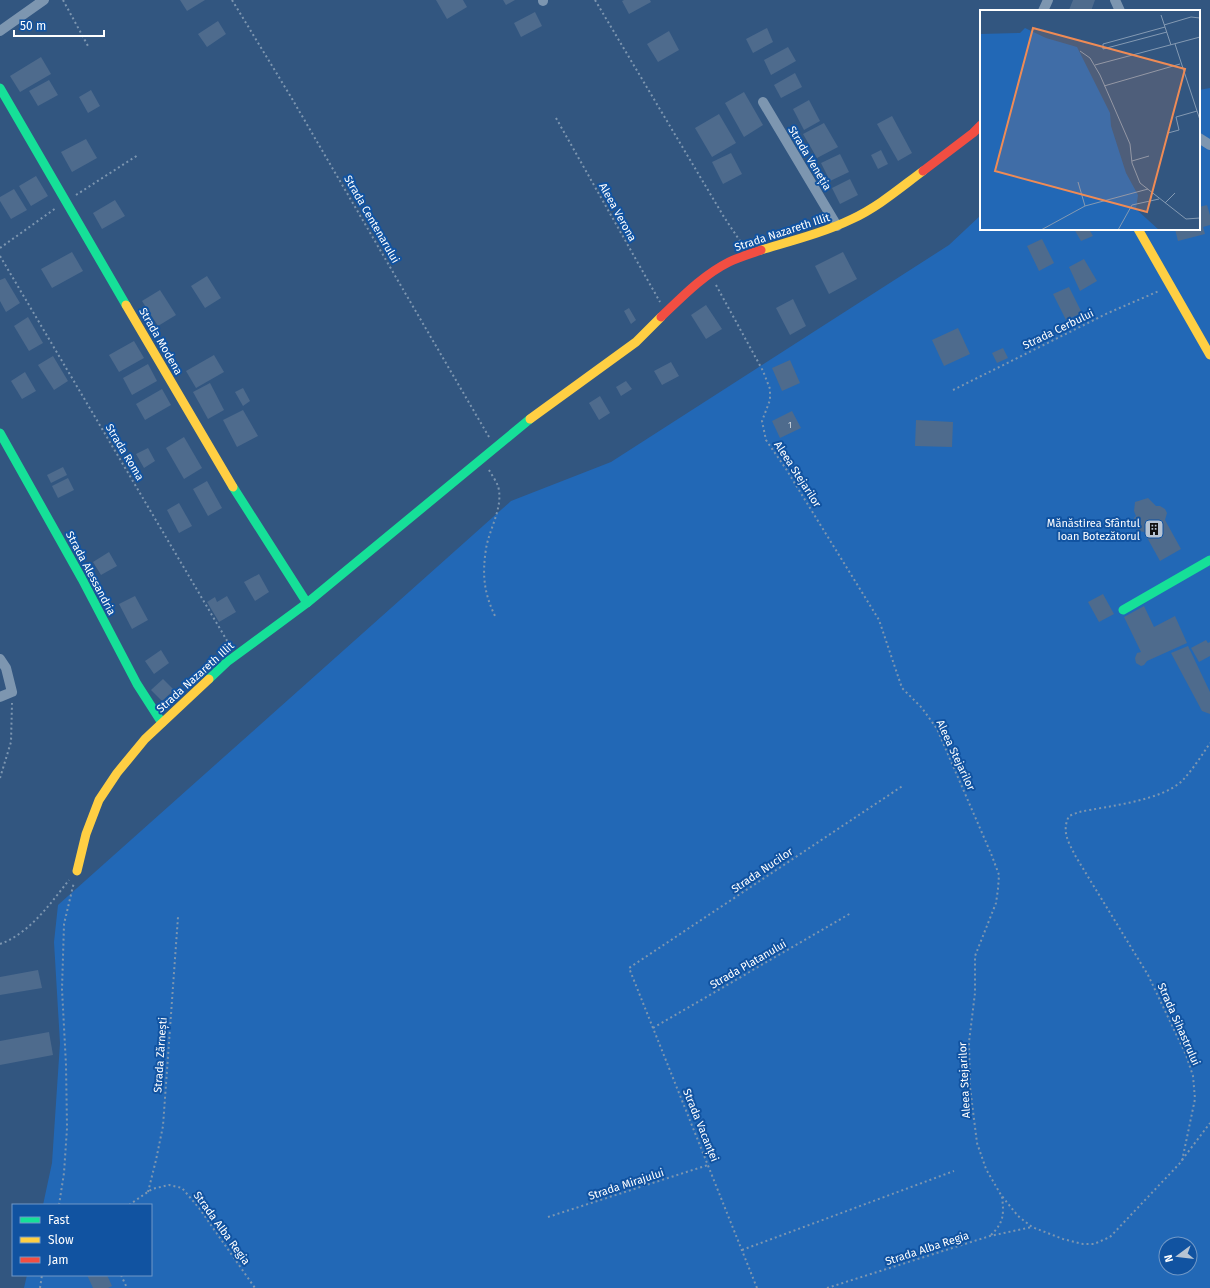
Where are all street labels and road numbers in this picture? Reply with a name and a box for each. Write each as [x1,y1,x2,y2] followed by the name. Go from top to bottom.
[785,124,834,193] street label: Strada Veneția
[341,173,402,265] street label: Strada Centenarului
[596,181,639,244] street label: Aleea Verona
[733,211,831,254] street label: Strada Nazareth Illit
[136,305,185,377] street label: Strada Modena
[1021,307,1096,352] street label: Strada Cerbului
[103,422,147,483] street label: Strada Roma
[771,439,824,510] street label: Aleea Stejarilor
[63,529,118,617] street label: Strada Alessandria
[154,639,237,715] street label: Strada Nazareth Illit
[934,718,978,793] street label: Aleea Stejarilor
[729,845,796,896] street label: Strada Nucilor
[708,937,789,992] street label: Strada Platanului
[1154,981,1203,1068] street label: Strada Sihastrului
[151,1017,170,1093] street label: Strada Zărnești
[956,1041,973,1118] street label: Aleea Stejarilor
[680,1087,721,1164] street label: Strada Vacanței
[587,1166,666,1203] street label: Strada Mirajului
[191,1189,253,1267] street label: Strada Alba Regia
[884,1229,971,1268] street label: Strada Alba Regia

